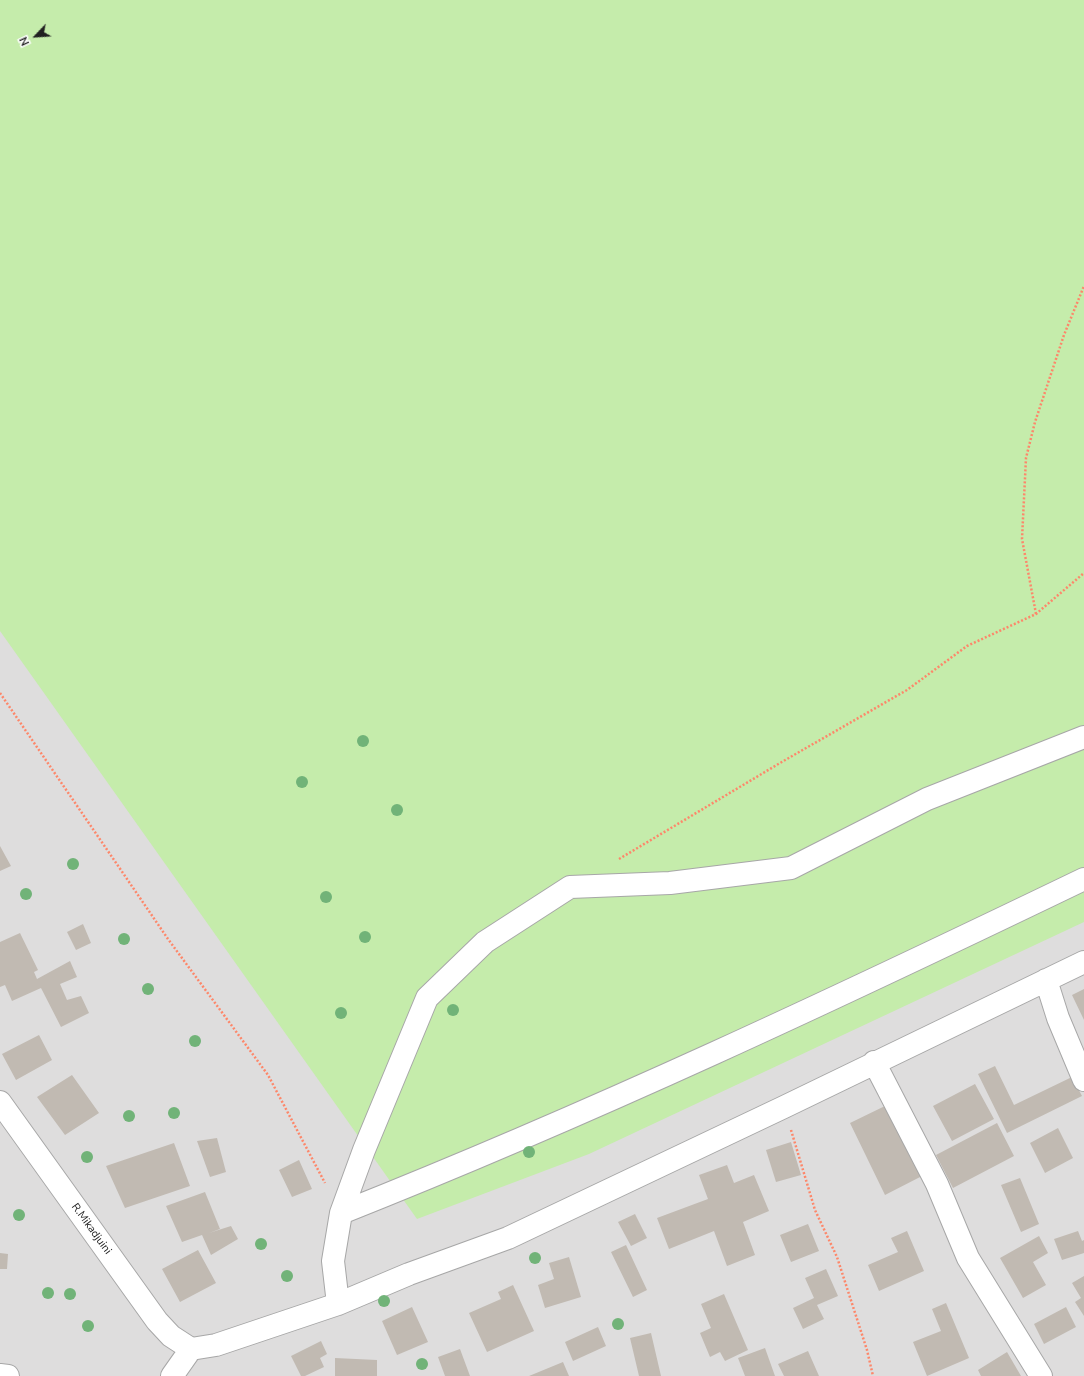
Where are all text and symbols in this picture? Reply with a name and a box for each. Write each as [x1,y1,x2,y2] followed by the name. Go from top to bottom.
[16,16,56,56] north arrow
[16,34,33,48] text: N
[68,1201,114,1257] street label: R.Mikadjuini

